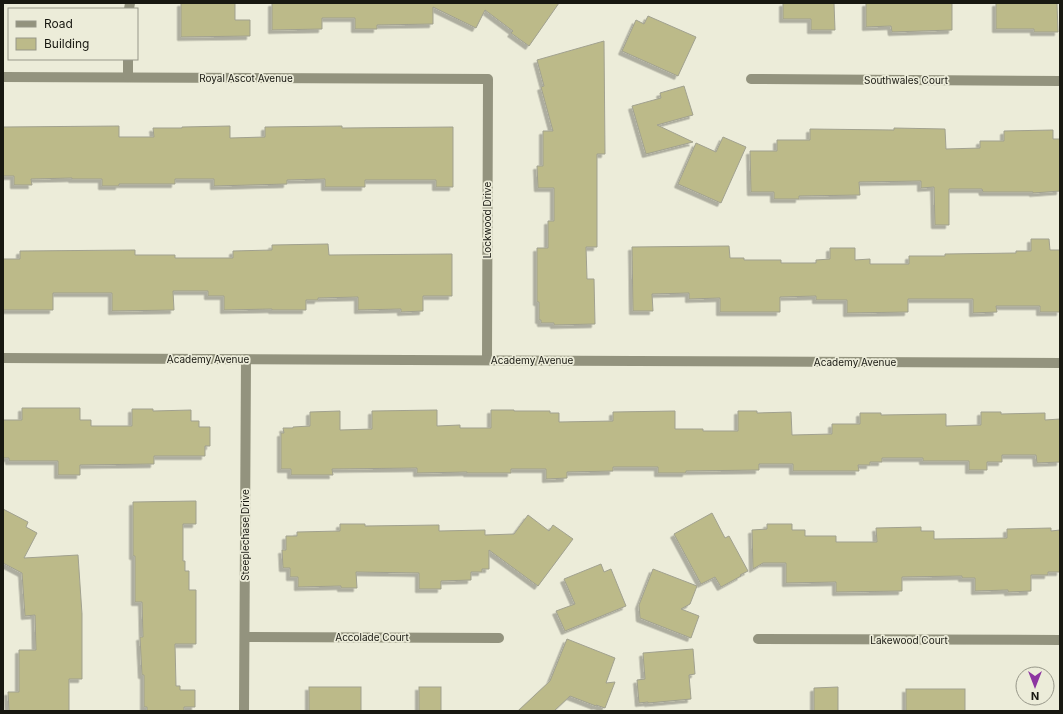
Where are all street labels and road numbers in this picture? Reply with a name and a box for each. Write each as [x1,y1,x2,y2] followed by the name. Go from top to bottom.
[199,72,293,84] street label: Royal Ascot Avenue
[864,74,949,86] street label: Southwales Court
[481,182,493,258] street label: Lockwood Drive
[167,353,249,365] street label: Academy Avenue
[491,354,573,366] street label: Academy Avenue
[814,356,896,368] street label: Academy Avenue
[239,489,251,581] street label: Steeplechase Drive
[335,631,409,643] street label: Accolade Court
[870,634,948,646] street label: Lakewood Court

